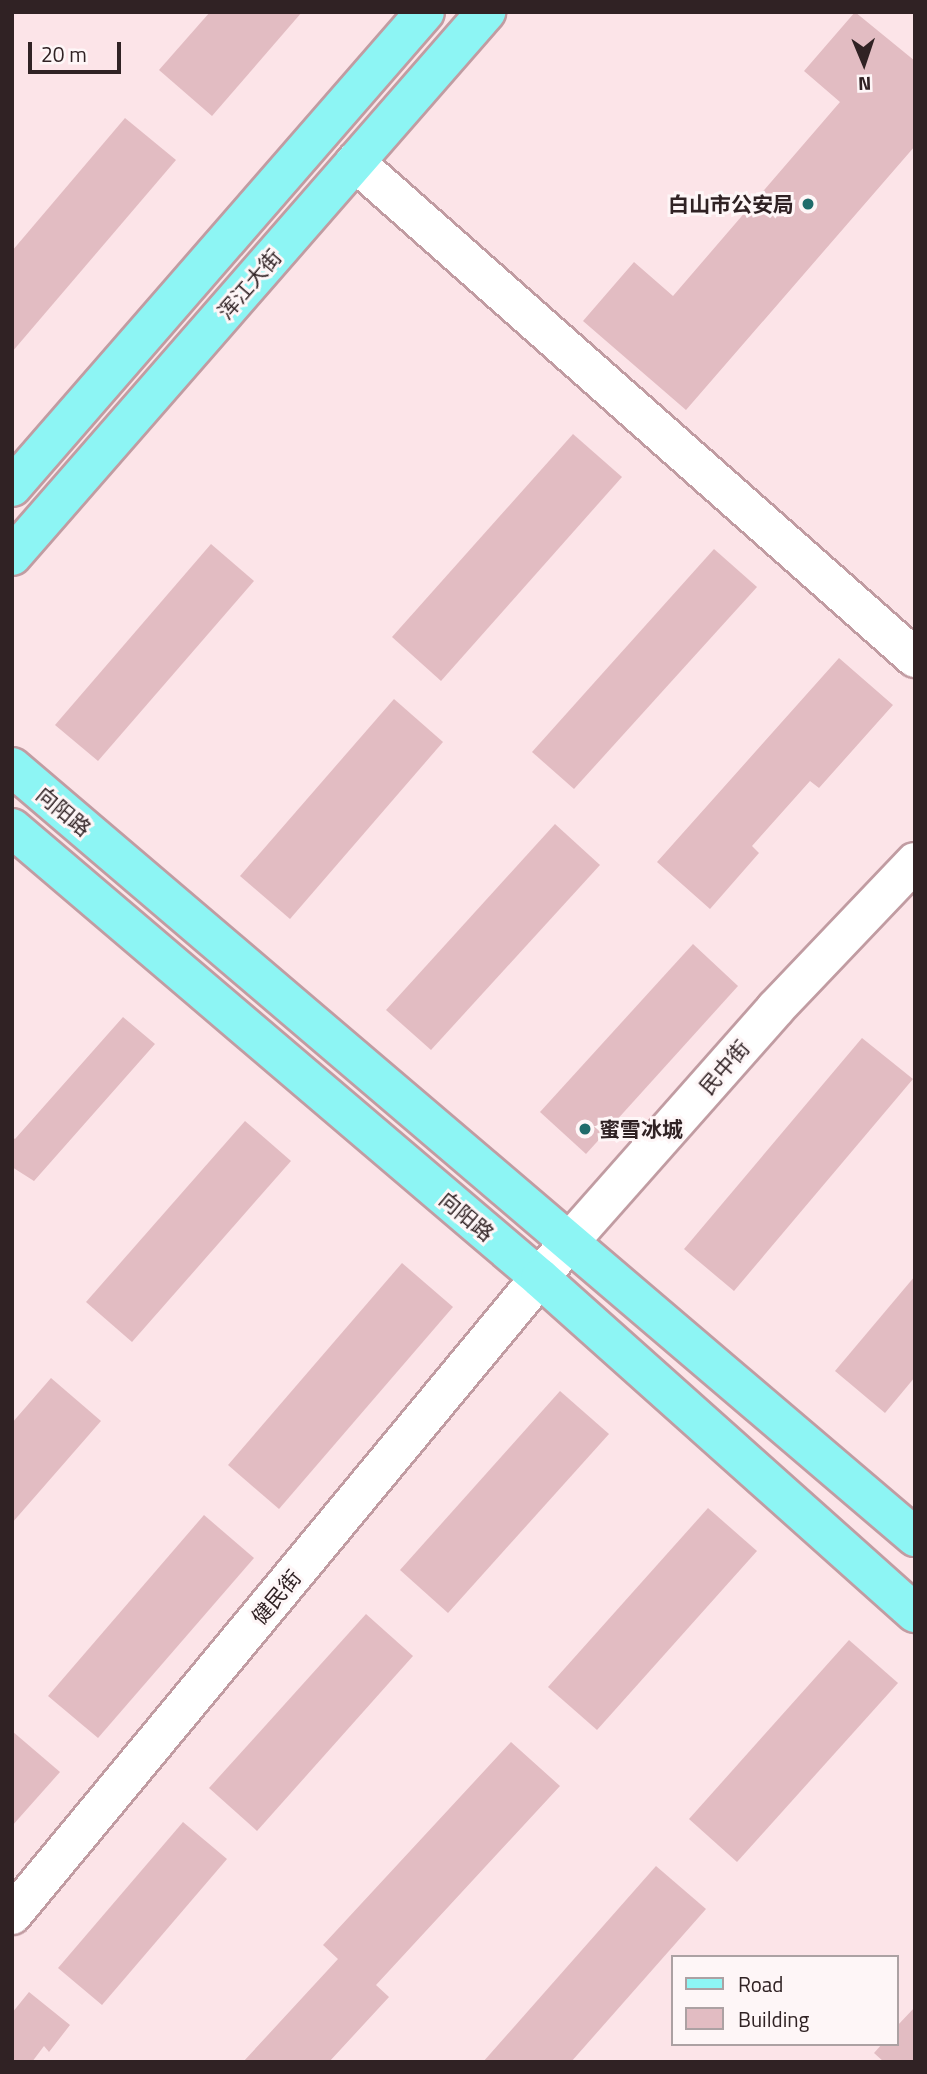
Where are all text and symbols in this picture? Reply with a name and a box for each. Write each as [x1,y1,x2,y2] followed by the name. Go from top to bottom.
[32,28,124,72] scale bar
[829,28,899,98] north arrow
[41,38,87,70] text: 20 m
[858,70,872,99] text: N
[668,191,794,217] place label: 白山市公安局
[800,196,816,212] marker: 白山市公安局
[212,244,286,324] street label: 浑江大街
[32,781,96,841] street label: 向阳路
[694,1035,754,1099] street label: 民中街
[599,1116,683,1142] place label: 蜜雪冰城
[577,1121,593,1137] marker: 蜜雪冰城
[435,1186,499,1246] street label: 向阳路
[246,1565,306,1629] street label: 健民街
[671,1955,899,2046] legend
[738,1968,783,2000] text: Road
[738,2003,809,2035] text: Building

